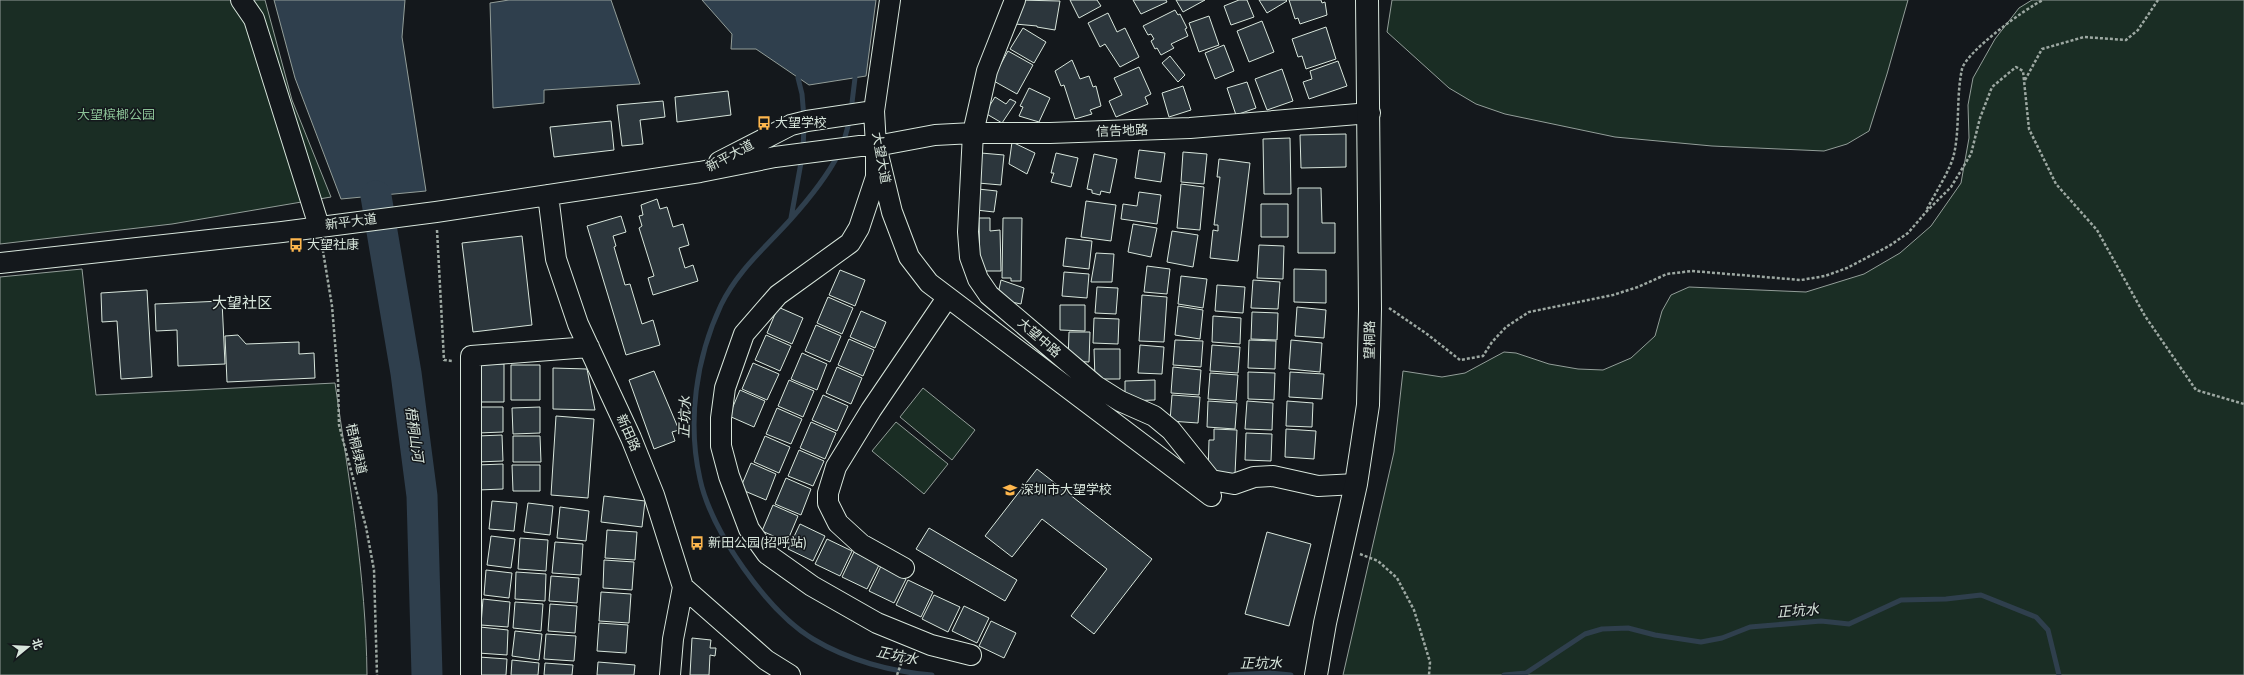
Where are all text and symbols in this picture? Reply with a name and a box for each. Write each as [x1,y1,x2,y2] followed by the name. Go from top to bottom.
[77,106,155,124] park label: 大望槟榔公园
[775,114,827,132] place label: 大望学校
[756,115,772,131] bus stop icon: 大望学校
[1096,121,1148,141] street label: 信告地路
[868,131,894,185] street label: 大望大道
[703,136,757,176] street label: 新平大道
[324,210,378,234] street label: 新平大道
[307,236,359,254] place label: 大望社康
[288,237,304,253] bus stop icon: 大望社康
[212,293,272,313] district label: 大望社区
[1013,314,1065,362] street label: 大望中路
[1361,320,1379,360] street label: 望桐路
[675,395,695,438] water label: 正坑水
[401,405,428,466] water label: 梧桐山河
[612,412,644,454] street label: 新田路
[341,422,371,476] street label: 梧桐绿道
[1021,481,1112,499] place label: 深圳市大望学校
[1002,482,1018,498] school or university icon: 深圳市大望学校
[708,534,807,552] place label: 新田公园(招呼站)
[689,535,705,551] bus stop icon: 新田公园(招呼站)
[1776,600,1821,622] water label: 正坑水
[8,627,48,667] north arrow
[28,637,46,652] text: 北
[874,642,920,670] water label: 正坑水
[1240,654,1283,673] water label: 正坑水

